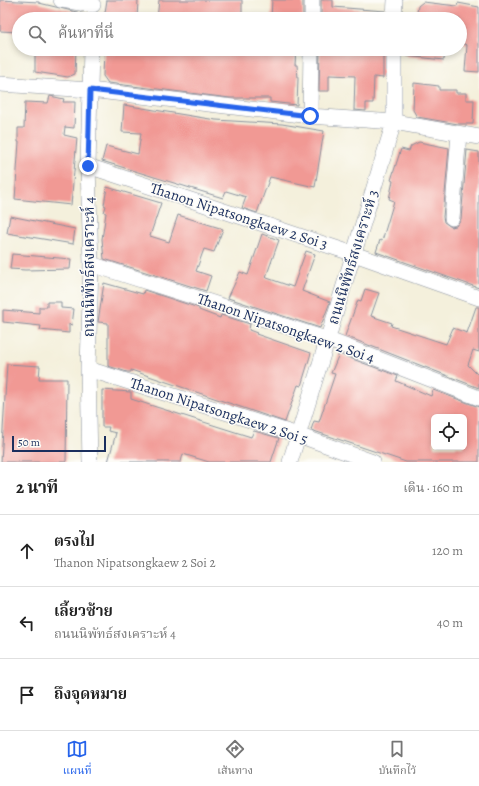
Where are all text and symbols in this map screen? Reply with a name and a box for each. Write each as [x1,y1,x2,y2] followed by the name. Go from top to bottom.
[12,12,467,56] search box
[26,23,48,45] icon: search
[58,23,114,43] text: ค้นหาที่นี่
[301,107,319,125] route start
[79,157,97,175] route end
[148,178,330,254] street label: Thanon Nipatsongkaew 2 Soi 3
[323,187,383,327] street label: ถนนนิพัทธ์สงเคราะห์ 3
[79,197,99,337] street label: ถนนนิพัทธ์สงเคราะห์ 4
[195,288,378,368] street label: Thanon Nipatsongkaew 2 Soi 4
[127,373,311,449] street label: Thanon Nipatsongkaew 2 Soi 5
[431,414,467,450] map controls
[431,414,467,450] button: locate
[12,434,106,453] scale bar
[18,435,40,450] text: 50 m
[16,476,58,499] text: 2 นาที
[403,479,463,496] text: เดิน · 160 m
[54,531,95,551] text: ตรงไป
[16,540,38,562] icon: ahead
[432,542,463,559] text: 120 m
[54,554,216,571] text: Thanon Nipatsongkaew 2 Soi 2
[54,601,113,621] text: เลี้ยวซ้าย
[16,612,38,634] icon: left
[437,614,463,631] text: 40 m
[54,625,176,642] text: ถนนนิพัทธ์สงเคราะห์ 4
[16,684,38,706] icon: arrive
[54,684,127,704] text: ถึงจุดหมาย
[63,738,92,780] tab: แผนที่
[217,738,253,780] tab: เส้นทาง
[379,738,416,780] tab: บันทึกไว้

